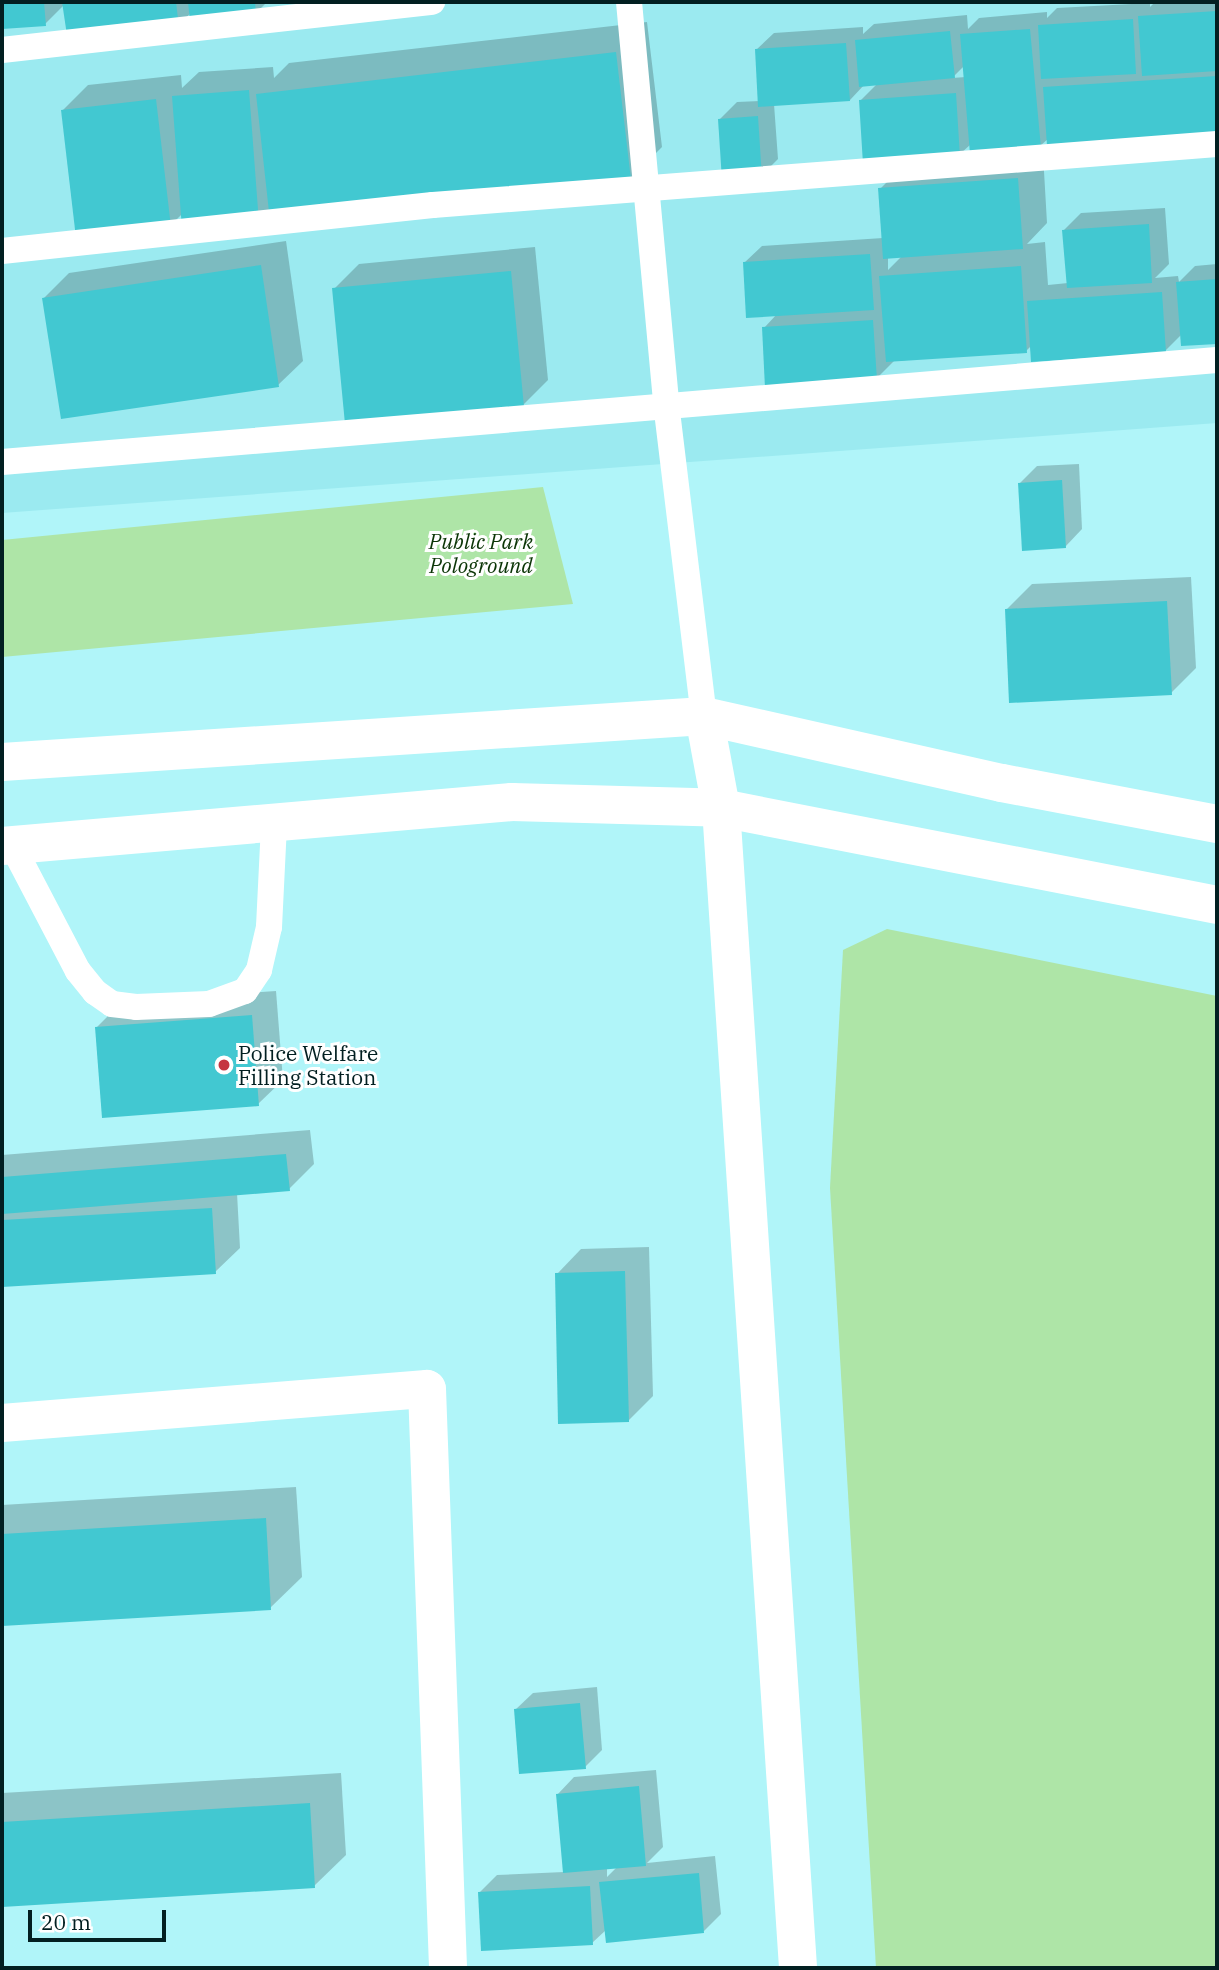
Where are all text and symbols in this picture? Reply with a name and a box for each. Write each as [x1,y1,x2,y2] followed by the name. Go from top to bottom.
[429,528,533,578] park label: Public Park Pologround
[238,1040,378,1090] place label: Police Welfare Filling Station
[216,1057,232,1073] marker: Police Welfare Filling Station
[32,1896,170,1940] scale bar
[41,1908,91,1936] text: 20 m

